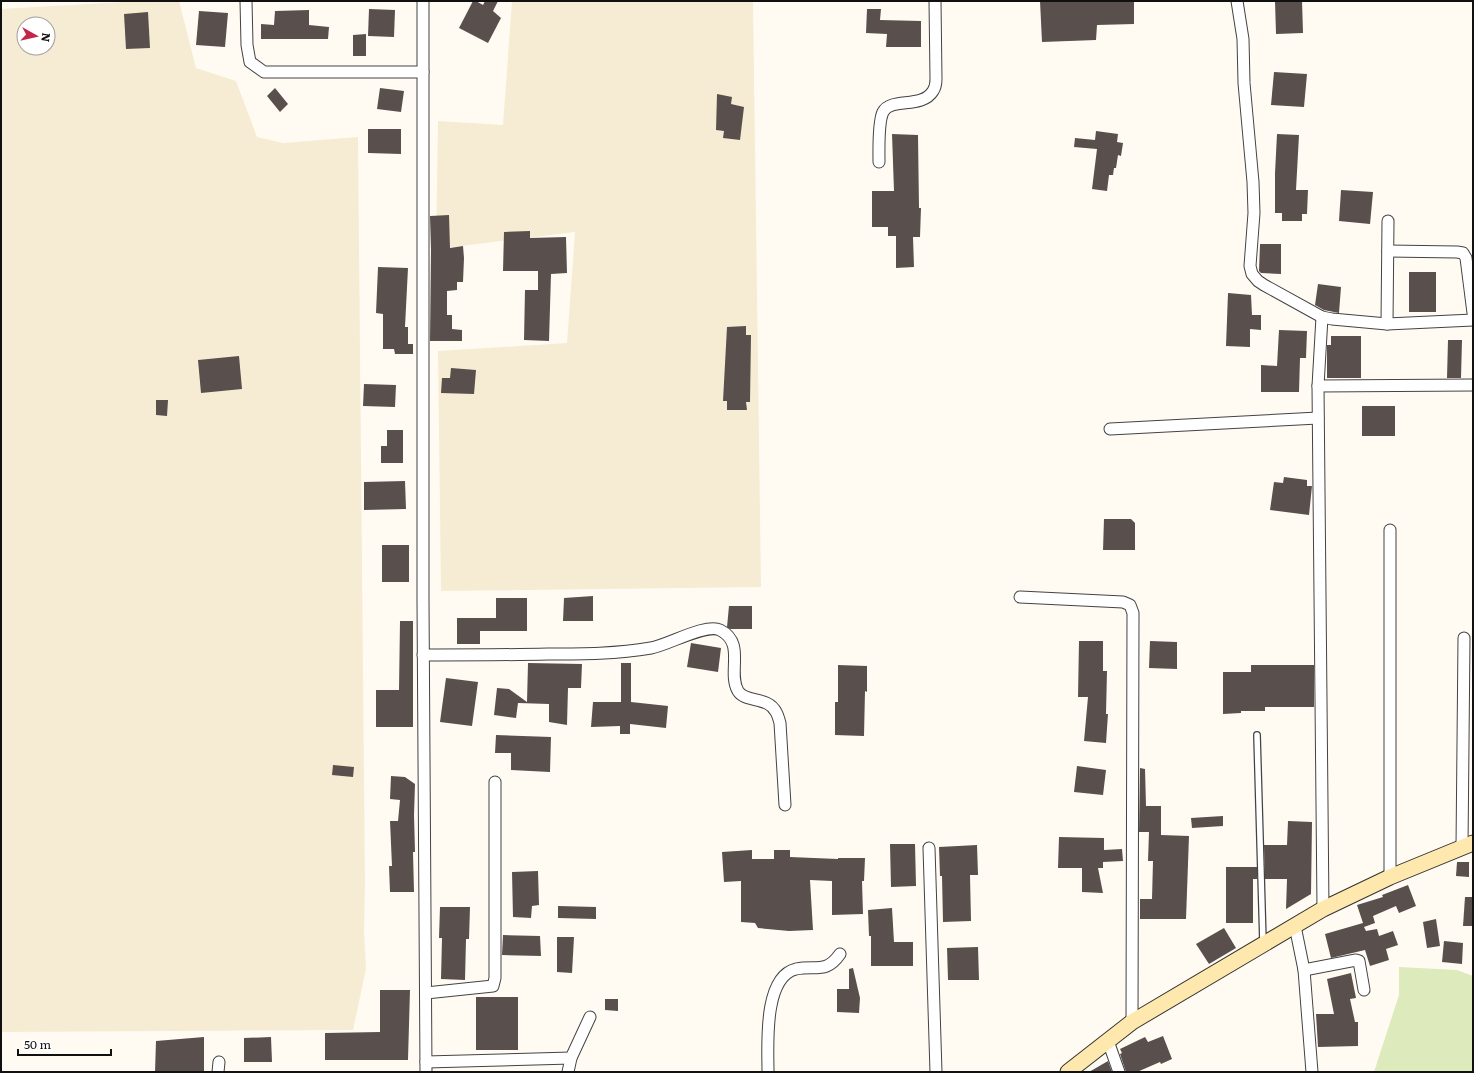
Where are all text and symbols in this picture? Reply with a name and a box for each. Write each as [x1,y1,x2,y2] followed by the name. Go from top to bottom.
[16,16,56,56] north arrow
[38,32,55,43] text: N
[18,1031,111,1057] scale bar
[24,1035,51,1053] text: 50 m

